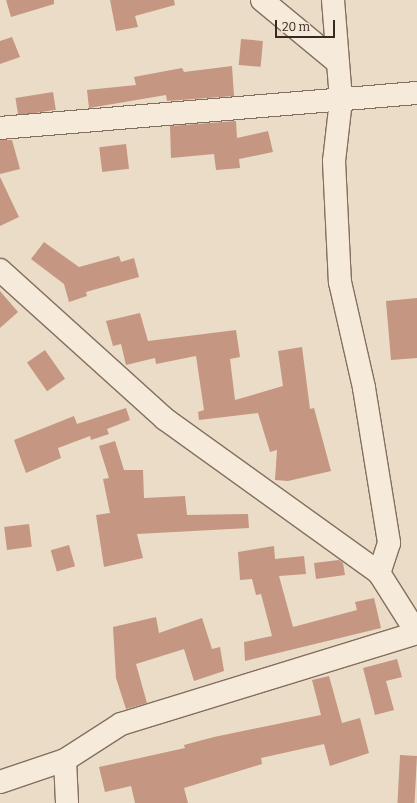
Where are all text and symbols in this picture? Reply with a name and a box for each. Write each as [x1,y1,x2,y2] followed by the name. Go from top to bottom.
[277,12,337,38] scale bar
[282,20,310,34] text: 20 m

